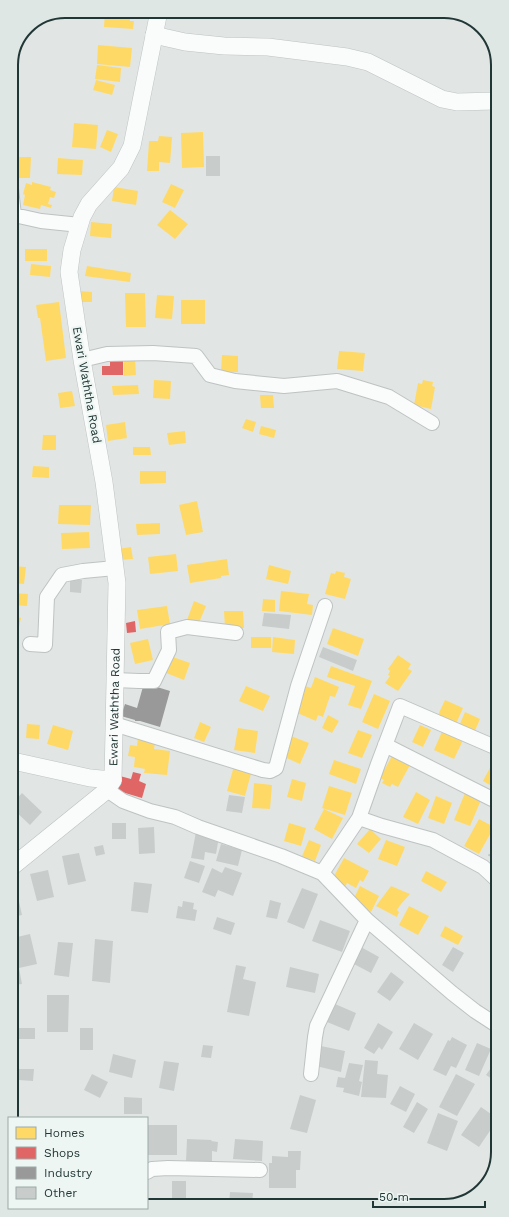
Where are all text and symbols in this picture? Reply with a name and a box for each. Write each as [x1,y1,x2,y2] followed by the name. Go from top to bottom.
[70,326,104,444] street label: Ewari Waththa Road
[106,648,123,766] street label: Ewari Waththa Road
[8,1117,148,1209] legend
[44,1126,85,1140] text: Homes
[44,1146,80,1160] text: Shops
[44,1166,93,1180] text: Industry
[373,1183,485,1209] scale bar
[44,1186,77,1200] text: Other
[379,1190,409,1204] text: 50 m

